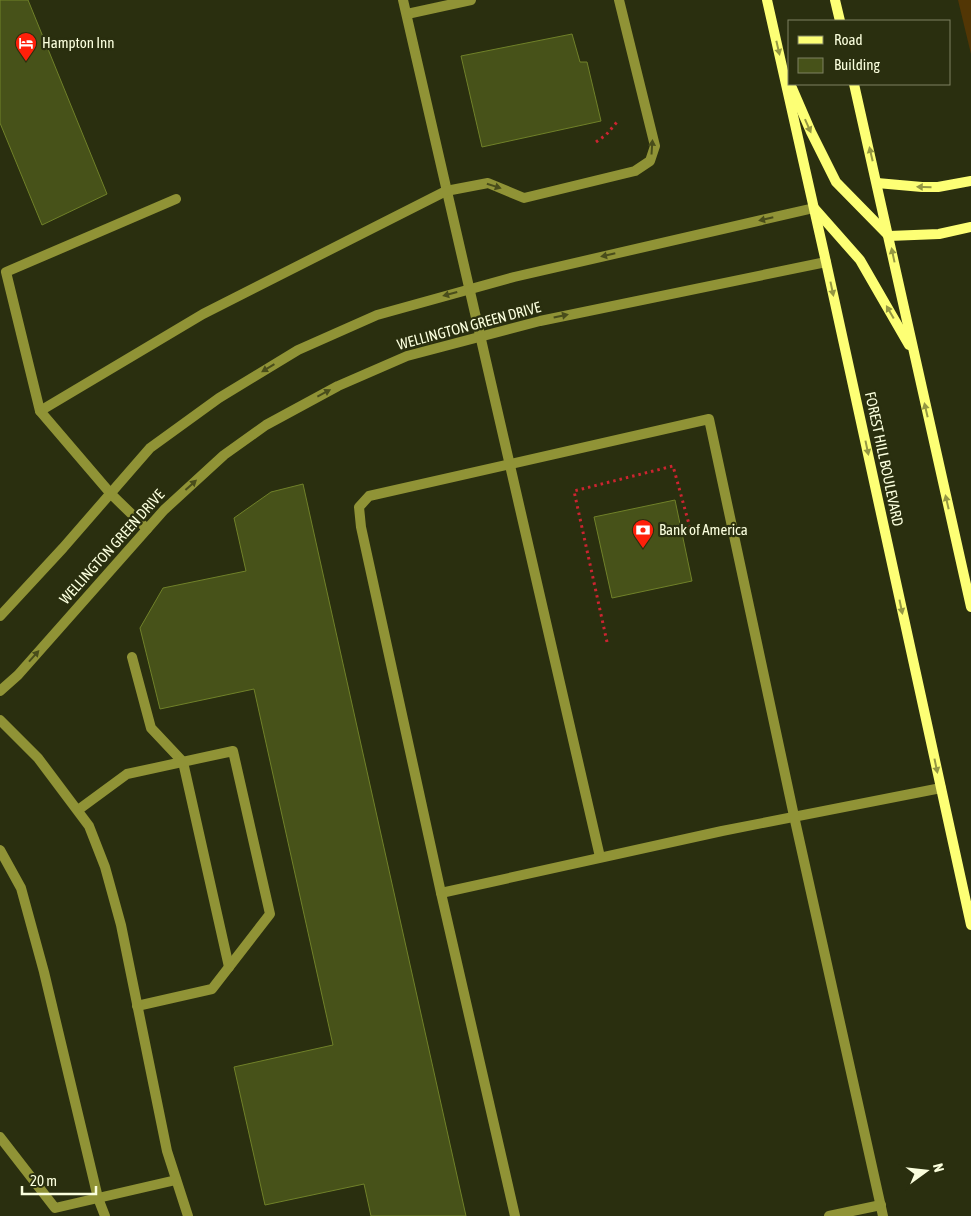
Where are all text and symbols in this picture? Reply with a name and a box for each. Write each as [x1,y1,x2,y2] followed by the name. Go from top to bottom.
[788,20,951,85] legend
[14,31,38,62] hotel icon: Hampton Inn
[834,31,863,48] text: Road
[42,34,115,51] place label: Hampton Inn
[774,40,782,56] one-way arrow
[834,56,880,73] text: Building
[804,119,812,133] one-way arrow
[649,138,657,154] one-way arrow
[867,146,875,161] one-way arrow
[487,182,502,190] one-way arrow
[916,182,932,190] one-way arrow
[758,215,774,223] one-way arrow
[889,248,897,263] one-way arrow
[600,251,615,259] one-way arrow
[828,282,836,297] one-way arrow
[443,291,458,299] one-way arrow
[395,298,543,353] street label: WELLINGTON GREEN DRIVE
[885,305,894,319] one-way arrow
[554,312,570,320] one-way arrow
[262,363,275,372] one-way arrow
[317,389,332,397] one-way arrow
[862,390,907,528] street label: FOREST HILL BOULEVARD
[922,403,930,418] one-way arrow
[863,440,871,456] one-way arrow
[185,479,197,491] one-way arrow
[56,486,168,607] street label: WELLINGTON GREEN DRIVE
[943,494,951,509] one-way arrow
[631,518,655,549] bank icon: Bank of America
[659,521,748,538] place label: Bank of America
[898,599,906,615] one-way arrow
[28,651,40,663] one-way arrow
[932,758,940,773] one-way arrow
[901,1146,951,1196] north arrow
[930,1162,947,1174] text: N
[22,1164,96,1196] scale bar
[30,1172,57,1189] text: 20 m

